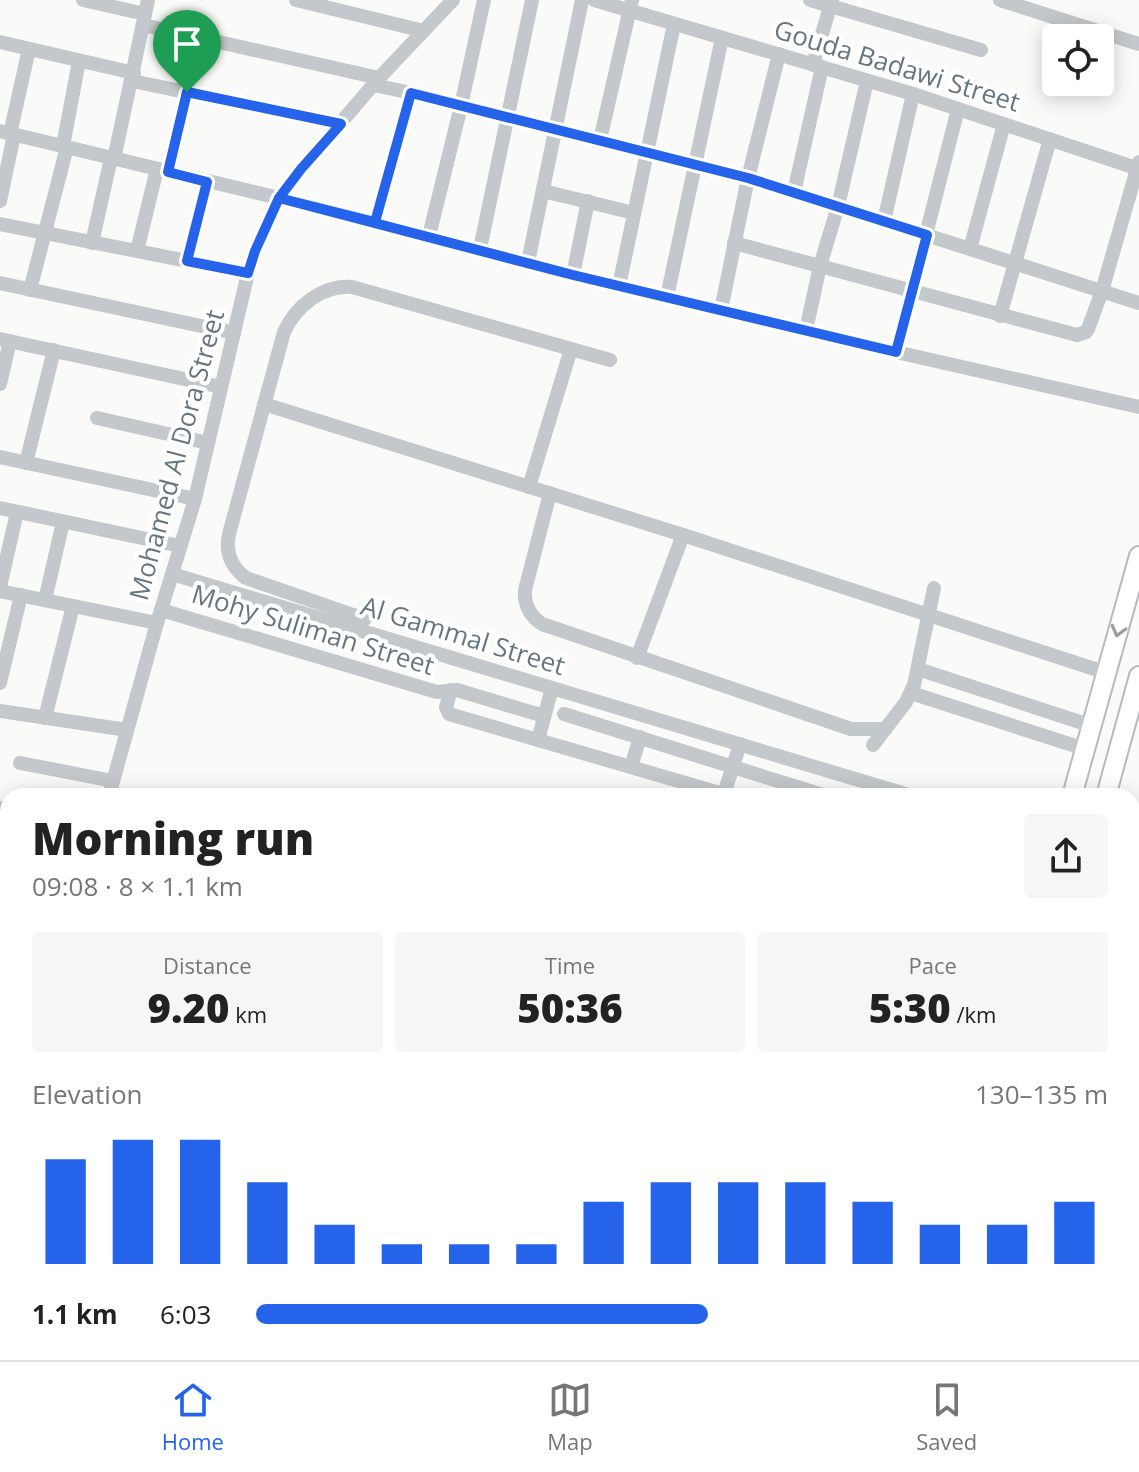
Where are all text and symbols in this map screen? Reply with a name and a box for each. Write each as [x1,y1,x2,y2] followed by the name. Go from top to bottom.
[153,10,221,92] pin
[770,11,1025,120] street label: Gouda Badawi Street
[165,22,209,66] icon: arrive
[1042,24,1114,96] map controls
[1042,24,1114,96] button: locate
[120,305,232,604] street label: Mohamed Al Dora Street
[188,575,439,683] street label: Mohy Suliman Street
[357,587,570,683] street label: Al Gammal Street
[1111,624,1128,638] one-way arrow
[32,808,314,868] text: Morning run
[1024,814,1108,898] button: share
[32,868,243,904] text: 09:08 · 8 × 1.1 km
[163,950,252,980] text: Distance
[545,950,595,980] text: Time
[908,950,957,980] text: Pace
[148,980,229,1035] text: 9.20
[517,980,623,1035] text: 50:36
[869,980,951,1035] text: 5:30
[229,999,267,1029] text: km
[951,999,996,1029] text: /km
[32,1076,142,1112] text: Elevation
[975,1076,1108,1112] text: 130–135 m
[32,1296,118,1332] text: 1.1 km
[160,1296,211,1332] text: 6:03
[162,1378,224,1456] tab: Home
[547,1378,593,1456] tab: Map
[916,1378,977,1456] tab: Saved

